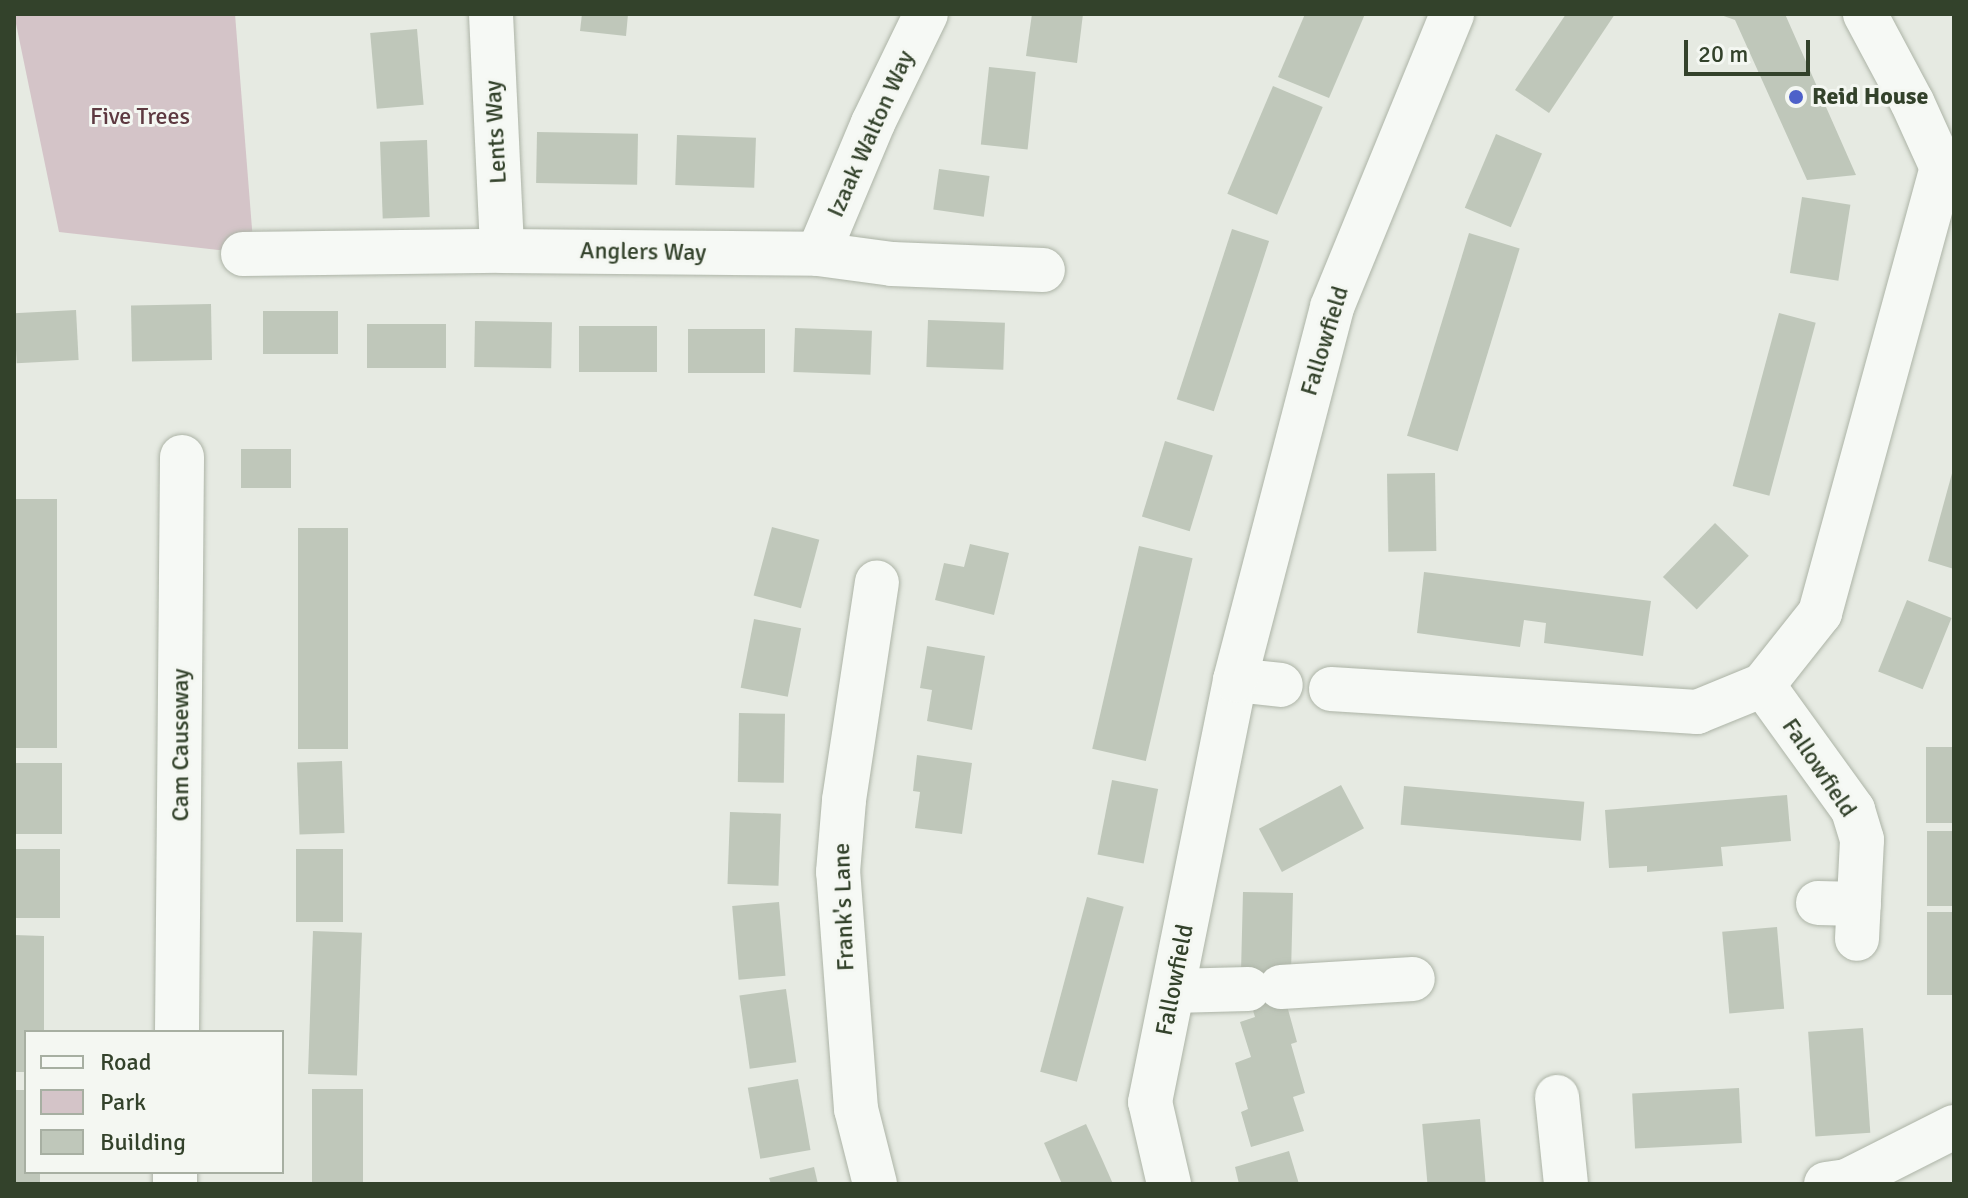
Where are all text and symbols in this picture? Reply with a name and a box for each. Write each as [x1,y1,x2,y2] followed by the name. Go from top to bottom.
[1688,24,1814,74] scale bar
[1698,39,1748,69] text: 20 m
[821,46,921,222] street label: Izaak Walton Way
[479,79,513,185] street label: Lents Way
[1812,83,1928,111] place label: Reid House
[1787,88,1805,106] marker: Reid House
[90,103,190,131] park label: Five Trees
[580,236,706,268] street label: Anglers Way
[1295,283,1355,399] street label: Fallowfield
[167,669,195,821] street label: Cam Causeway
[1775,713,1863,823] street label: Fallowfield
[827,842,861,972] street label: Frank's Lane
[1150,922,1200,1038] street label: Fallowfield
[24,1030,284,1174] legend
[100,1047,151,1077] text: Road
[100,1087,146,1117] text: Park
[100,1127,186,1157] text: Building

